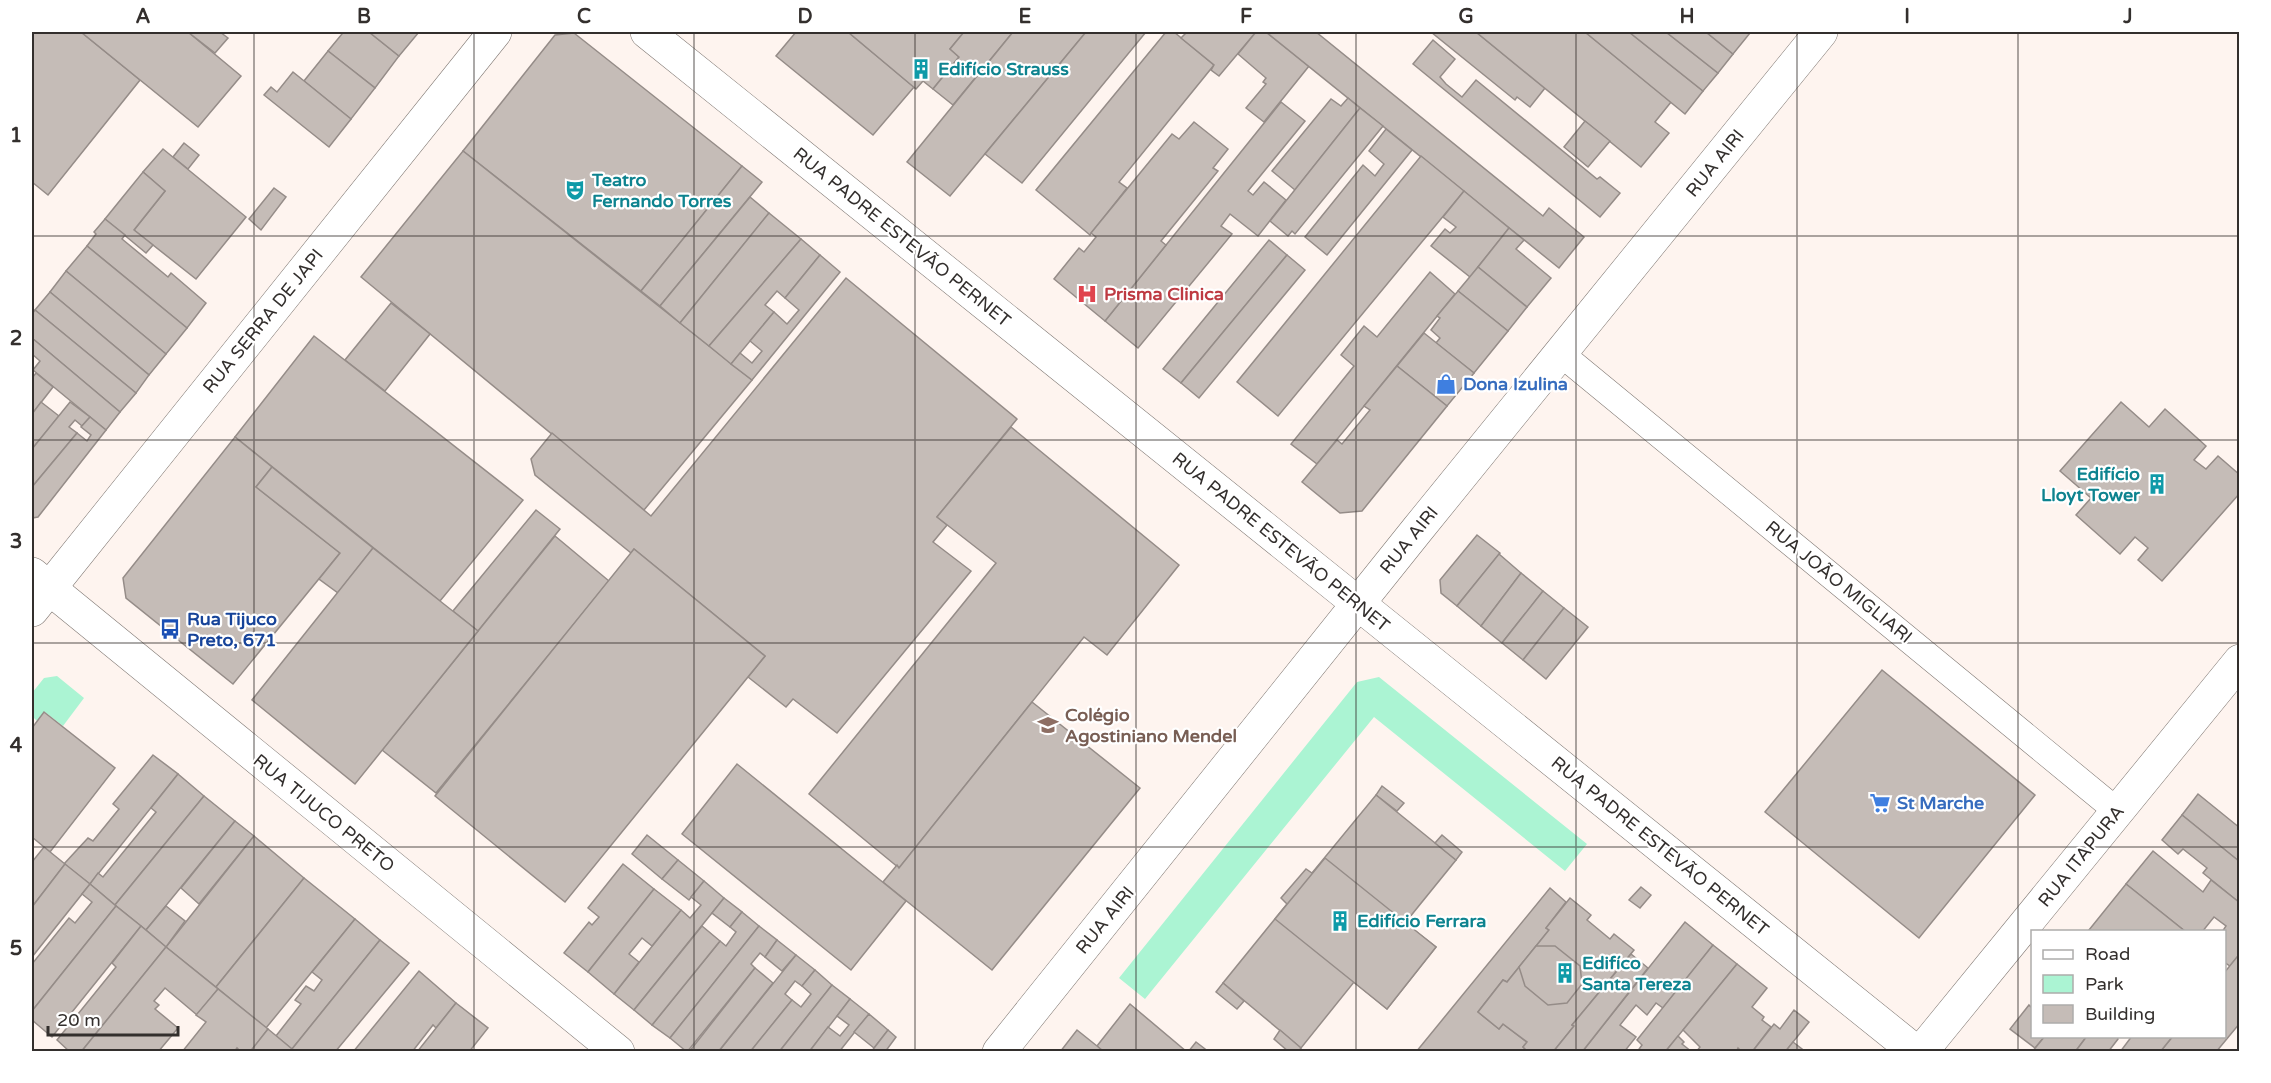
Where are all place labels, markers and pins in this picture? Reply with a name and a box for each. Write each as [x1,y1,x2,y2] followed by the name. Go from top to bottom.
[909,57,933,81] building icon: Edifício Strauss
[938,58,1069,80] place label: Edifício Strauss
[591,169,732,212] place label: Teatro Fernando Torres
[563,178,587,202] theatre icon: Teatro Fernando Torres
[1075,282,1099,306] hospital icon: Prisma Clinica
[1104,283,1224,305] place label: Prisma Clinica
[1434,372,1458,396] shop icon: Dona Izulina
[1463,373,1568,395] place label: Dona Izulina
[2041,463,2141,506] place label: Edifício Lloyt Tower
[2145,472,2169,496] building icon: Edifício Lloyt Tower
[187,608,277,651] place label: Rua Tijuco Preto, 671
[158,617,182,641] bus stop icon: Rua Tijuco Preto, 671
[1065,704,1237,747] place label: Colégio Agostiniano Mendel
[1036,713,1060,737] school or university icon: Colégio Agostiniano Mendel
[1868,791,1892,815] supermarket icon: St Marche
[1897,792,1984,814] place label: St Marche
[1328,909,1352,933] building icon: Edifício Ferrara
[1357,910,1486,932] place label: Edifício Ferrara
[1582,952,1692,995] place label: Edifíco Santa Tereza
[1553,961,1577,985] building icon: Edifíco Santa Tereza

